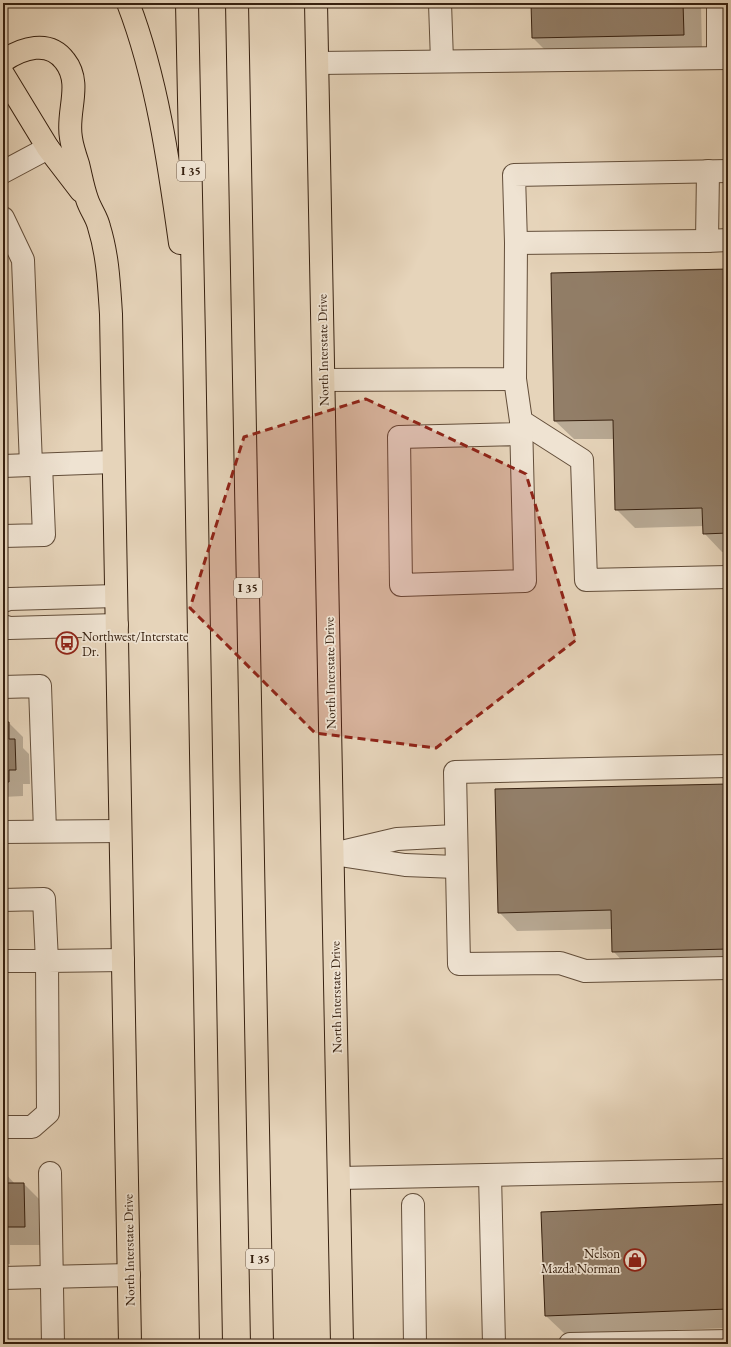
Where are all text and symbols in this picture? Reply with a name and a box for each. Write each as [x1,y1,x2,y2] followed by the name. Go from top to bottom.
[177,161,205,181] road number: I 35
[314,294,332,406] street label: North Interstate Drive
[234,578,262,598] road number: I 35
[321,617,339,729] street label: North Interstate Drive
[82,628,188,660] place label: Northwest/Interstate Dr.
[54,630,80,656] bus stop icon: Northwest/Interstate Dr.
[327,941,345,1053] street label: North Interstate Drive
[120,1194,138,1306] street label: North Interstate Drive
[541,1245,620,1277] place label: Nelson Mazda Norman
[622,1247,648,1273] shop icon: Nelson Mazda Norman
[246,1249,274,1269] road number: I 35

